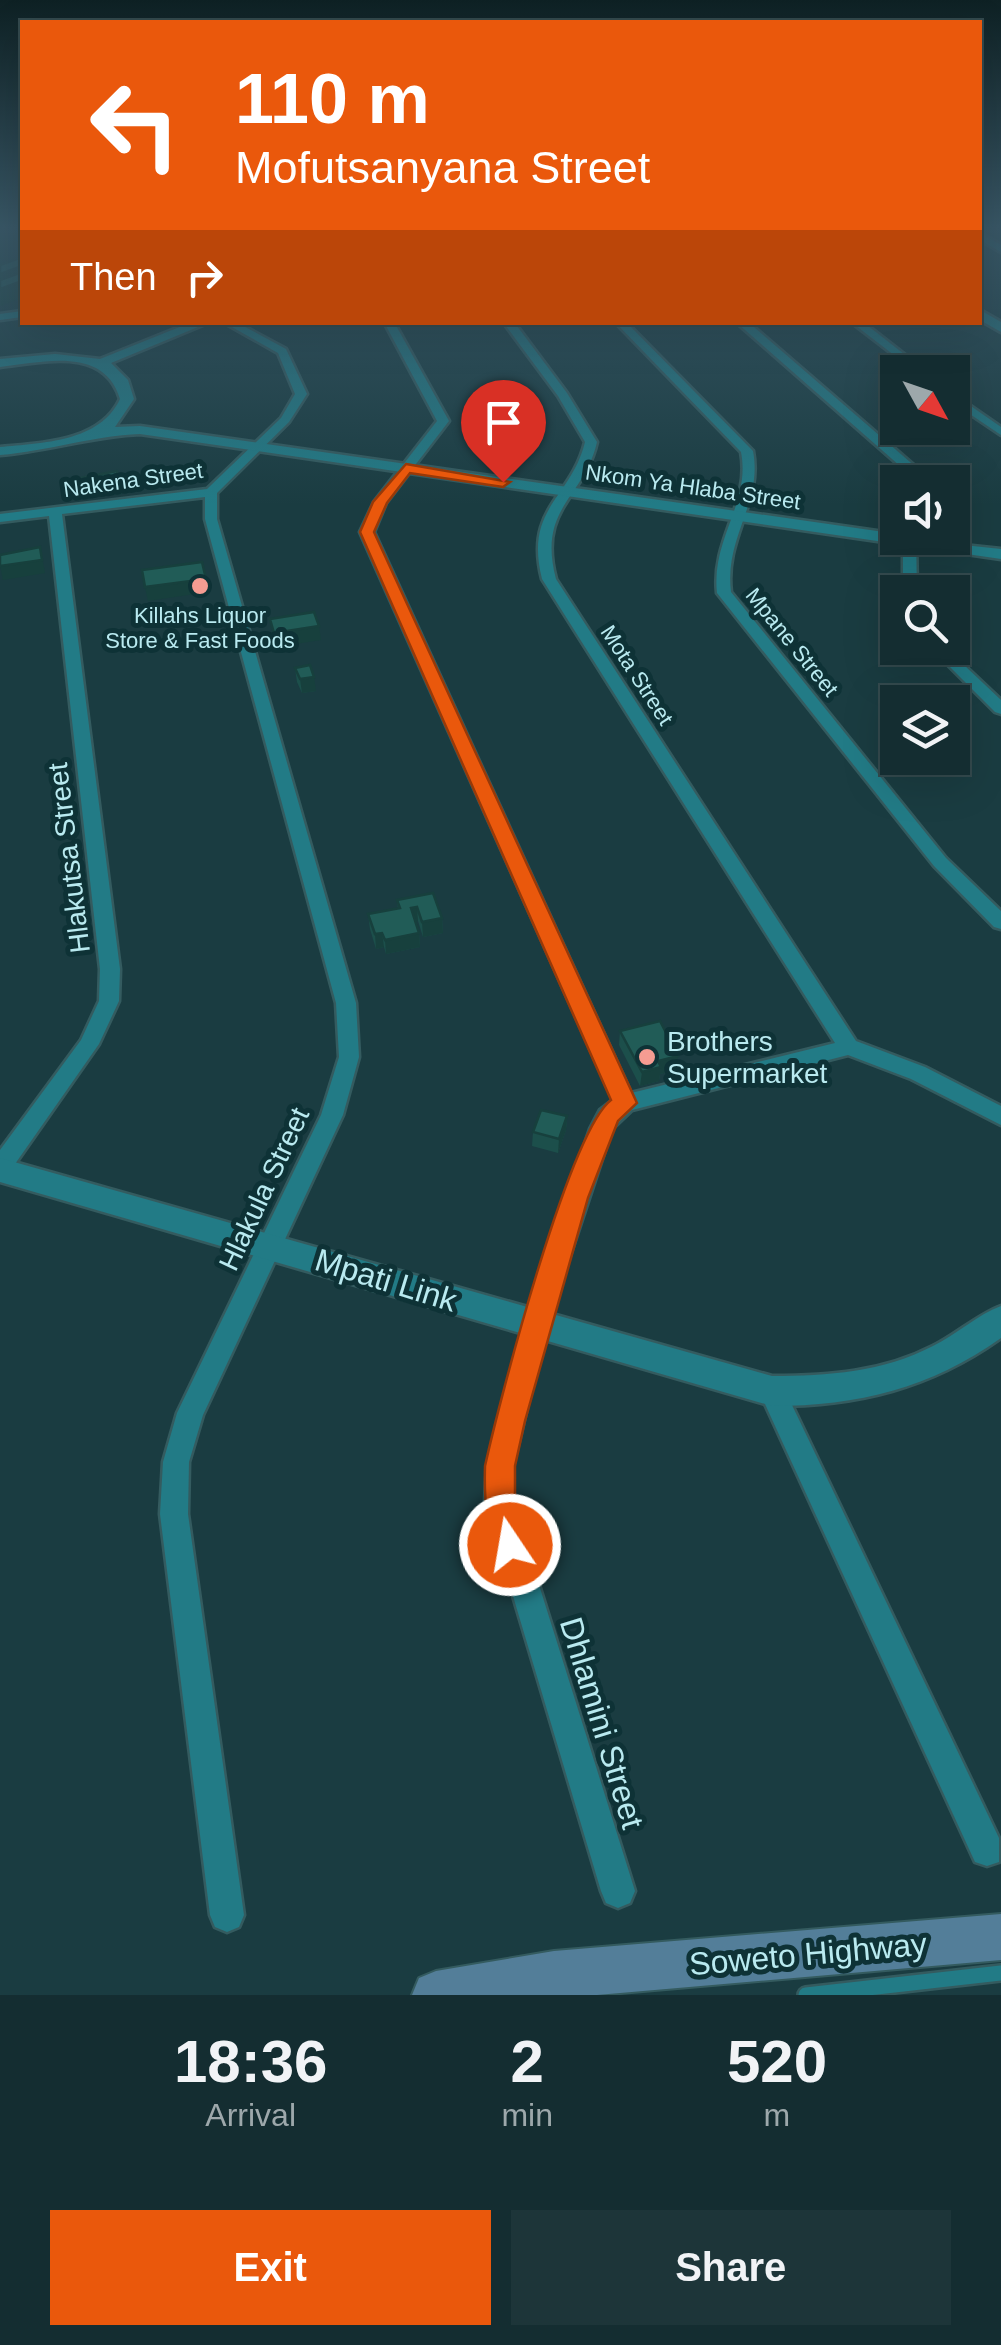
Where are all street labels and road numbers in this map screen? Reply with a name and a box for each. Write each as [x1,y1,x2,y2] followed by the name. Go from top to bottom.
[62,458,204,502] street label: Nakena Street
[584,460,802,514] street label: Nkom Ya Hlaba Street
[741,583,843,701] street label: Mpane Street
[596,621,678,729] street label: Mota Street
[42,761,96,955] street label: Hlakutsa Street
[213,1103,315,1275] street label: Hlakula Street
[311,1241,462,1319] street label: Mpati Link
[553,1613,651,1833] street label: Dhlamini Street
[688,1926,928,1982] street label: Soweto Highway

